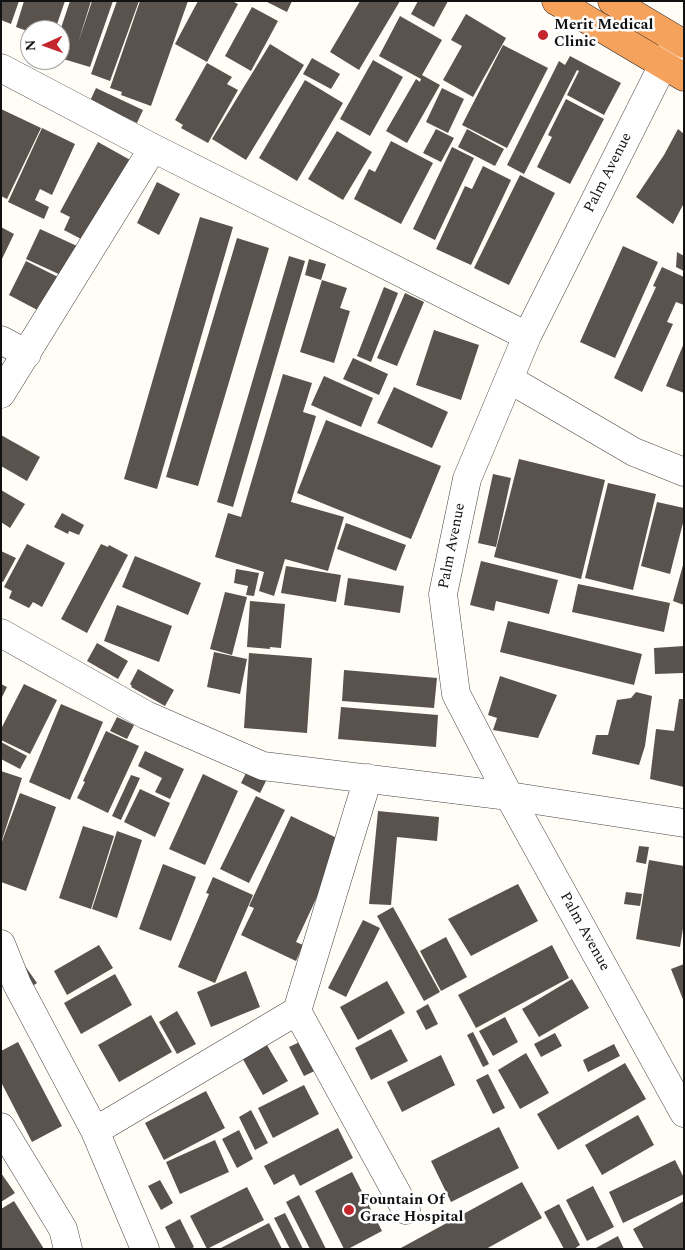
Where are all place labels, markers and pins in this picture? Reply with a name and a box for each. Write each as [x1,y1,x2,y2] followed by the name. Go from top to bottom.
[554,17,653,52] place label: Merit Medical Clinic
[536,28,550,42] marker: Merit Medical Clinic
[360,1192,463,1227] place label: Fountain Of Grace Hospital
[342,1203,356,1217] marker: Fountain Of Grace Hospital

